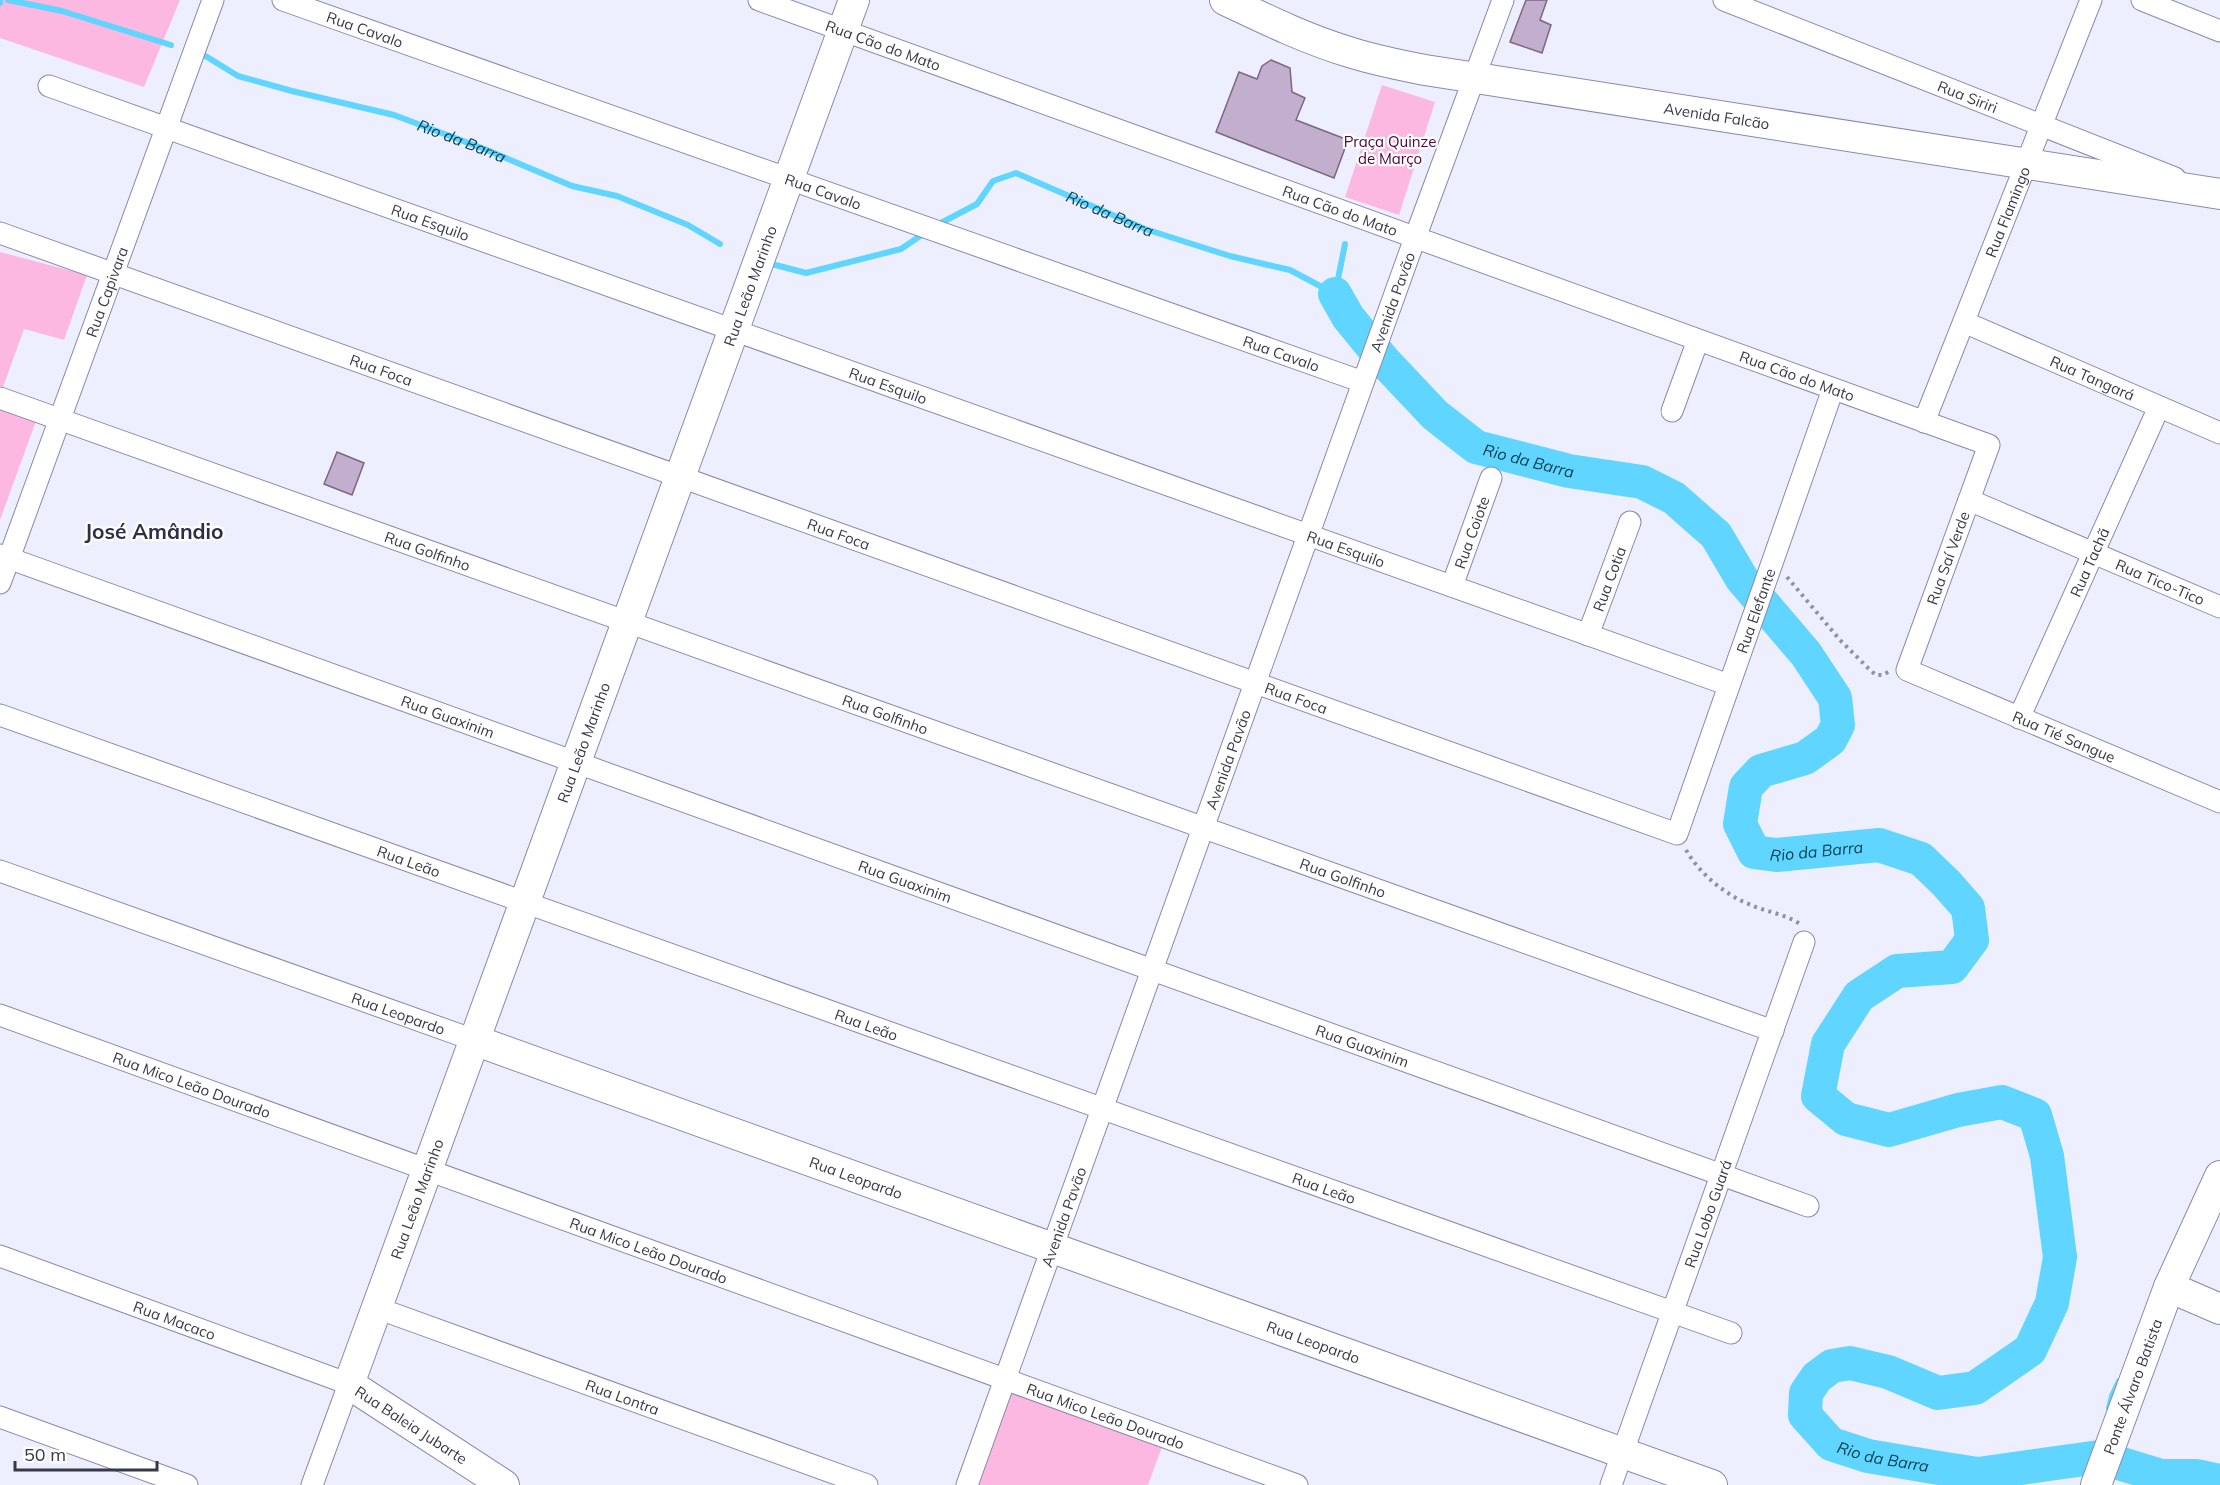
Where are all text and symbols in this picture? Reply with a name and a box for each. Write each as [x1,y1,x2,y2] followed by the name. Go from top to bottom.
[324,7,406,51] street label: Rua Cavalo
[823,15,943,74] street label: Rua Cão do Mato
[1935,76,2000,117] street label: Rua Siriri
[1663,98,1771,133] street label: Avenida Falcão
[415,115,509,167] water label: Rio da Barra
[1344,132,1436,168] park label: Praça Quinze de Março
[1981,164,2034,260] street label: Rua Flamingo
[782,169,864,213] street label: Rua Cavalo
[1280,181,1400,240] street label: Rua Cão do Mato
[1063,186,1156,241] water label: Rio da Barra
[389,199,472,245] street label: Rua Esquilo
[719,223,780,349] street label: Rua Leão Marinho
[81,244,132,340] street label: Rua Capivara
[1365,249,1419,355] street label: Avenida Pavão
[1241,331,1322,375] street label: Rua Cavalo
[1737,346,1857,405] street label: Rua Cão do Mato
[347,350,415,390] street label: Rua Foca
[2047,351,2138,404] street label: Rua Tangará
[847,363,930,408] street label: Rua Esquilo
[1481,439,1576,482] water label: Rio da Barra
[1450,494,1493,571] street label: Rua Coiote
[1922,509,1974,607] street label: Rua Saí Verde
[805,514,873,554] street label: Rua Foca
[84,518,224,544] district label: José Amândio
[2065,524,2113,600] street label: Rua Tachã
[1304,526,1388,571] street label: Rua Esquilo
[382,527,473,575] street label: Rua Golfinho
[1588,544,1630,614] street label: Rua Cotia
[2113,554,2208,609] street label: Rua Tico-Tico
[1732,566,1779,656] street label: Rua Elefante
[1262,678,1330,717] street label: Rua Foca
[552,680,614,805] street label: Rua Leão Marinho
[840,690,931,738] street label: Rua Golfinho
[399,691,497,742] street label: Rua Guaxinim
[2010,706,2118,766] street label: Rua Tié Sangue
[1201,707,1254,812] street label: Avenida Pavão
[1769,837,1864,866] water label: Rio da Barra
[375,841,443,881] street label: Rua Leão
[1297,853,1389,902] street label: Rua Golfinho
[856,855,954,906] street label: Rua Guaxinim
[349,988,448,1038] street label: Rua Leopardo
[832,1004,901,1044] street label: Rua Leão
[1313,1020,1412,1071] street label: Rua Guaxinim
[110,1047,273,1122] street label: Rua Mico Leão Dourado
[386,1136,447,1262] street label: Rua Leão Marinho
[807,1152,905,1203] street label: Rua Leopardo
[1680,1157,1735,1270] street label: Rua Lobo Guará
[1037,1164,1090,1269] street label: Avenida Pavão
[1290,1168,1358,1208] street label: Rua Leão
[567,1213,730,1287] street label: Rua Mico Leão Dourado
[131,1296,218,1344] street label: Rua Macaco
[1264,1316,1363,1367] street label: Rua Leopardo
[2099,1316,2166,1457] street label: Ponte Álvaro Batista
[583,1375,662,1419] street label: Rua Lontra
[1024,1378,1187,1453] street label: Rua Mico Leão Dourado
[351,1382,471,1468] street label: Rua Baleia Jubarte
[15,1434,158,1472] scale bar
[1835,1437,1931,1476] water label: Rio da Barra
[24,1443,66,1466] text: 50 m

